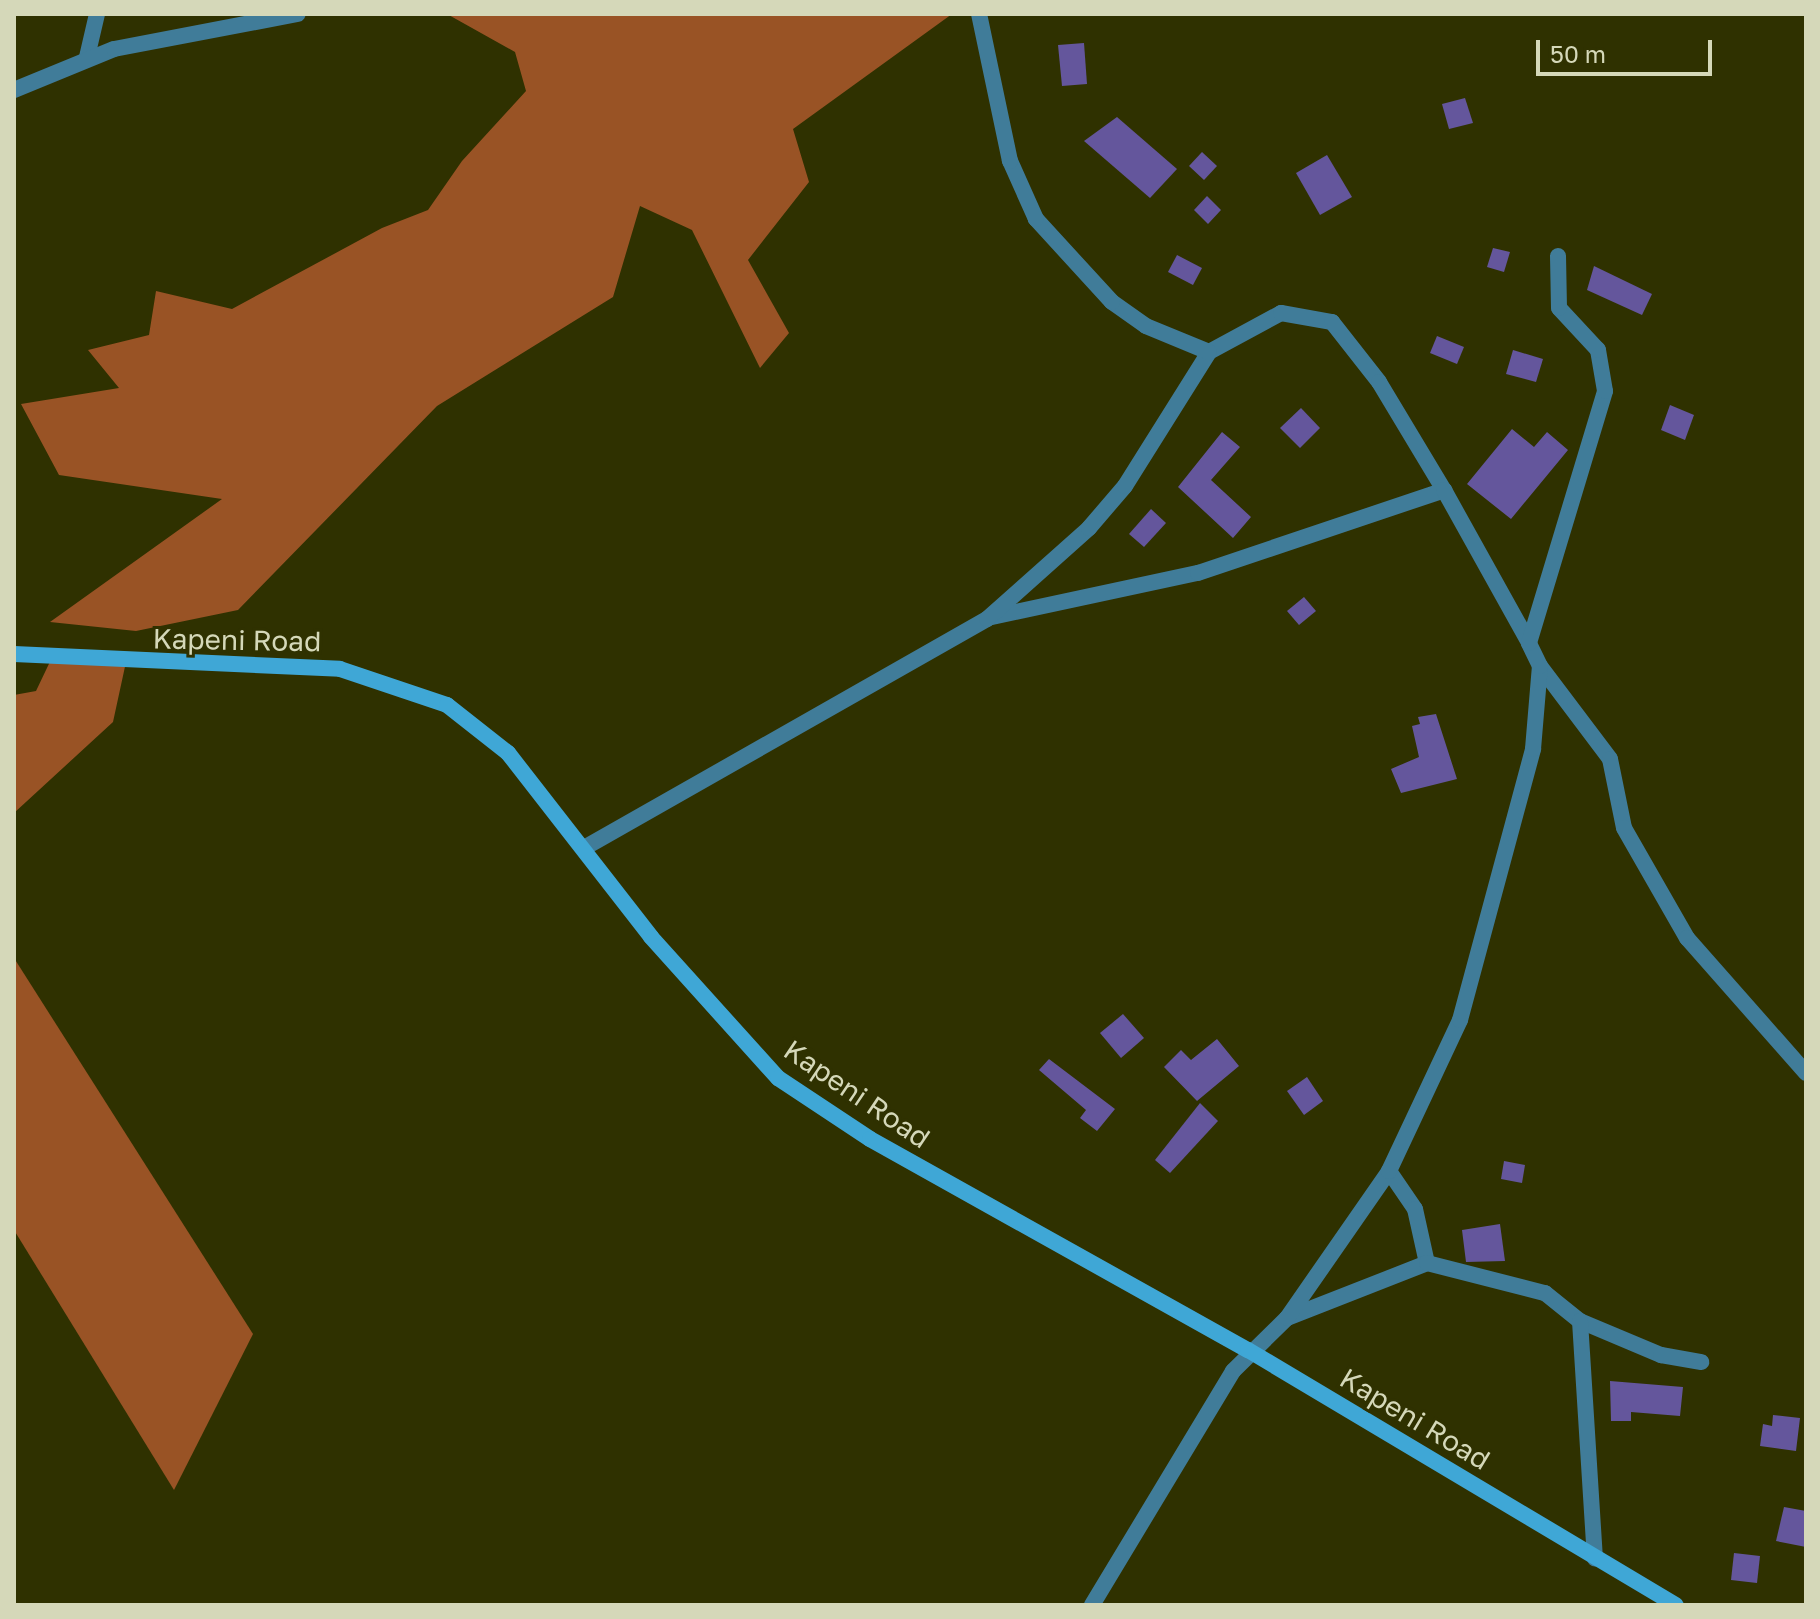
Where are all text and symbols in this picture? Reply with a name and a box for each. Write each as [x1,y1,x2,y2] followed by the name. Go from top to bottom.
[1540,24,1716,74] scale bar
[1550,39,1606,68] text: 50 m
[152,622,322,658] street label: Kapeni Road
[778,1033,936,1155] street label: Kapeni Road
[1334,1361,1496,1477] street label: Kapeni Road

